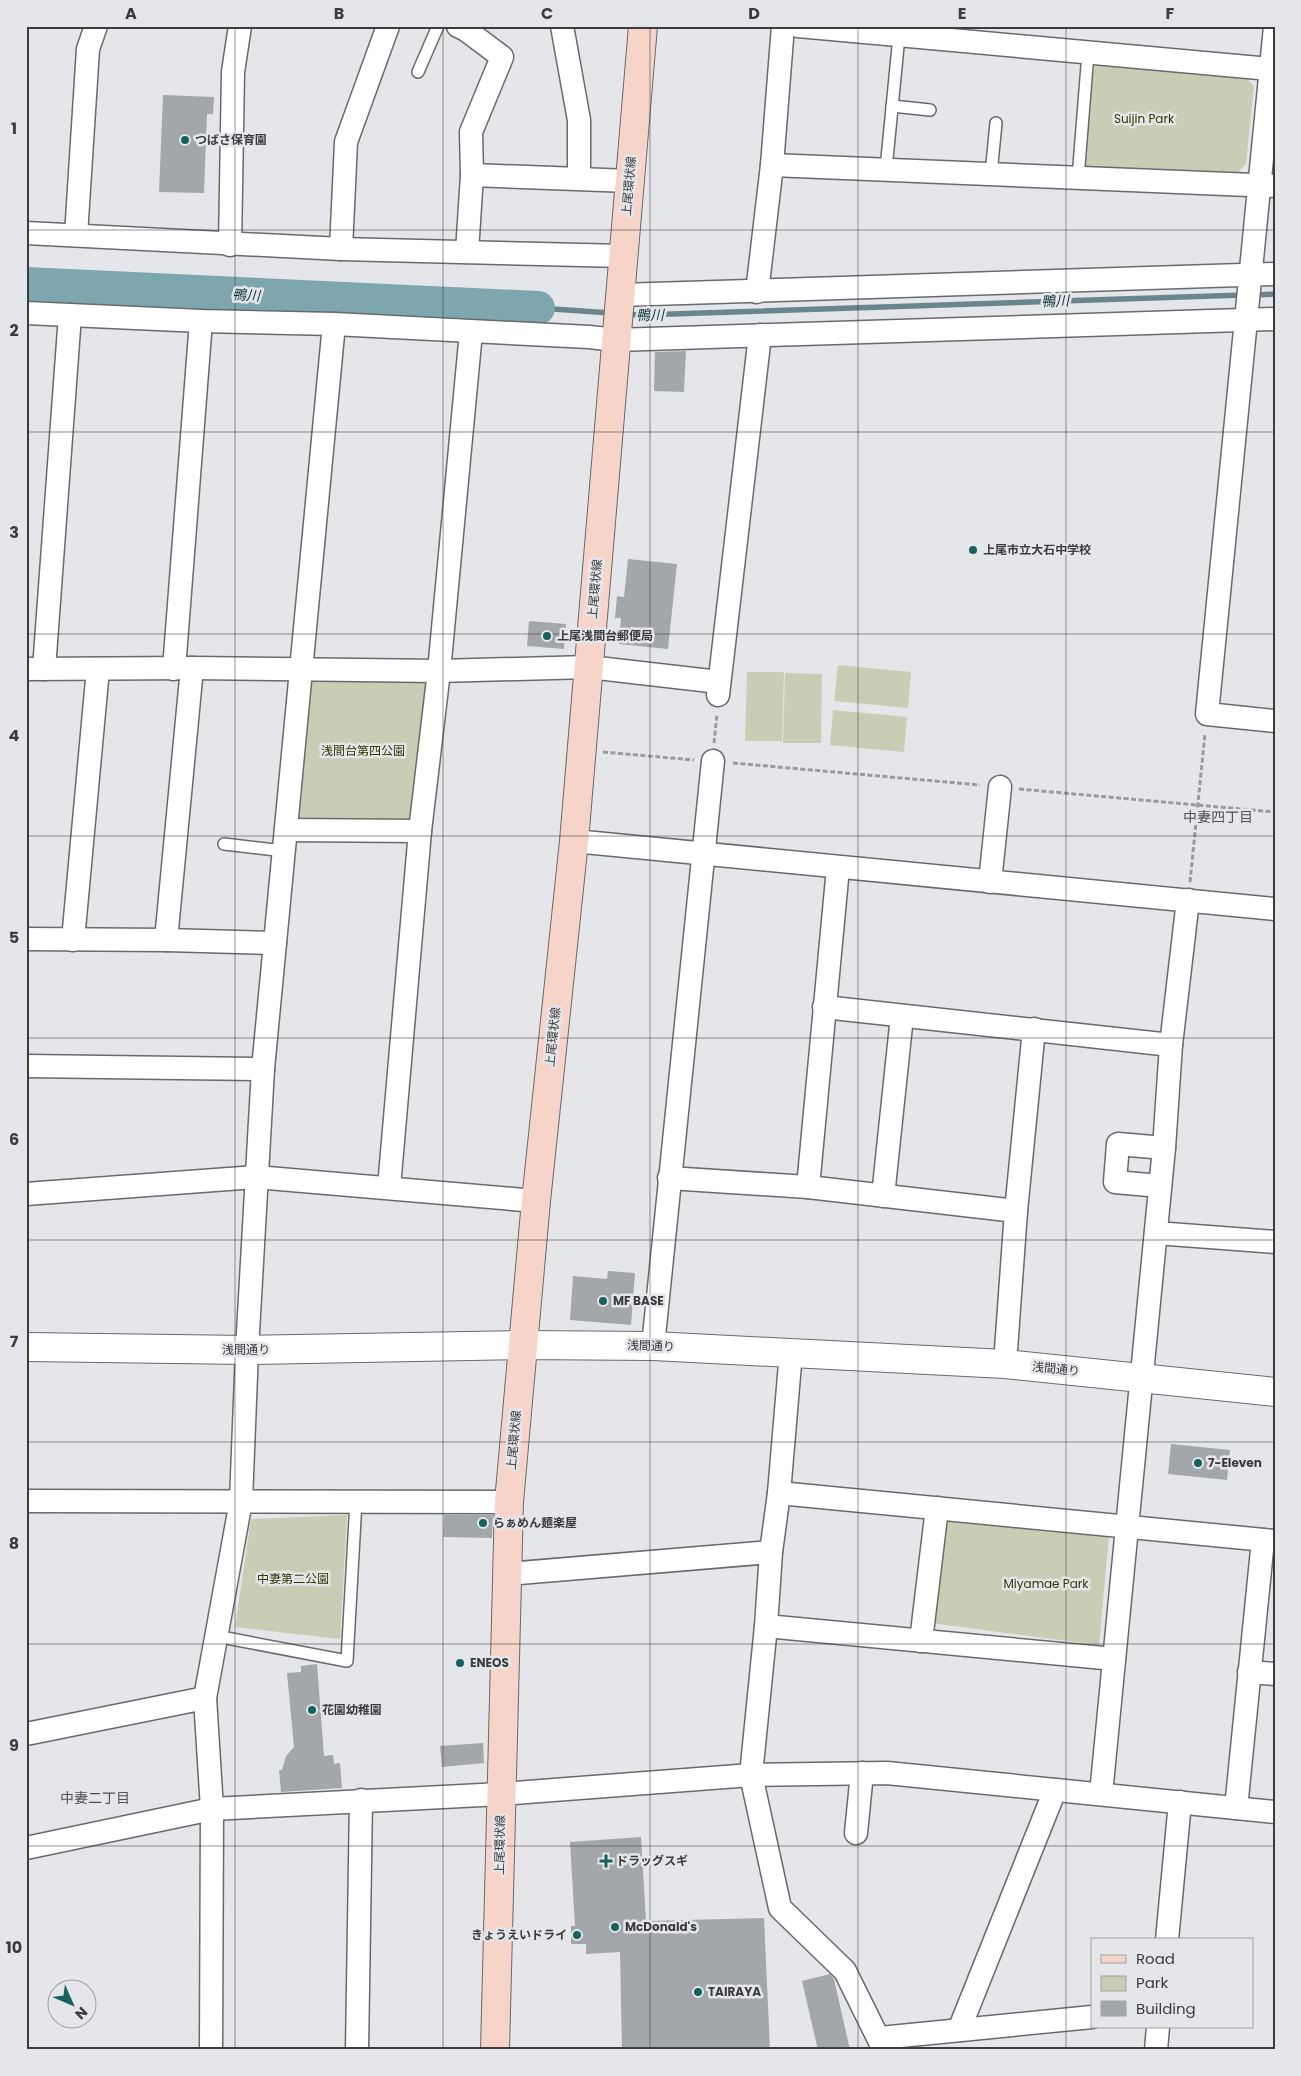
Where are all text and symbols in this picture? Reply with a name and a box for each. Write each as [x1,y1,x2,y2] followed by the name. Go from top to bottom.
[125,2,137,25] text: A
[334,2,344,25] text: B
[541,2,553,25] text: C
[748,2,760,25] text: D
[958,2,966,25] text: E
[1166,2,1175,25] text: F
[1114,110,1175,127] park label: Suijin Park
[11,117,17,140] text: 1
[195,131,267,148] place label: つばさ保育園
[179,134,191,146] marker: つばさ保育園
[617,155,640,217] street label: 上尾環状線
[231,284,263,306] water label: 鴨川
[1041,290,1071,311] water label: 鴨川
[636,305,666,325] water label: 鴨川
[9,319,19,342] text: 2
[9,521,19,544] text: 3
[983,541,1091,558] place label: 上尾市立大石中学校
[967,544,979,556] marker: 上尾市立大石中学校
[583,558,606,620] street label: 上尾環状線
[557,627,653,644] place label: 上尾浅間台郵便局
[541,630,553,642] marker: 上尾浅間台郵便局
[9,724,20,747] text: 4
[321,742,405,759] park label: 浅間台第四公園
[1183,807,1253,827] district label: 中妻四丁目
[9,926,19,949] text: 5
[541,1006,564,1068] street label: 上尾環状線
[9,1128,19,1151] text: 6
[613,1292,664,1309] place label: MF BASE
[597,1295,609,1307] marker: MF BASE
[10,1330,19,1353] text: 7
[627,1336,675,1355] street label: 浅間通り
[222,1341,270,1358] street label: 浅間通り
[1031,1358,1081,1379] street label: 浅間通り
[502,1409,525,1471] street label: 上尾環状線
[1208,1454,1262,1471] place label: 7-Eleven
[1192,1457,1204,1469] marker: 7-Eleven
[493,1514,577,1531] place label: らぁめん麺楽屋
[477,1517,489,1529] marker: らぁめん麺楽屋
[9,1532,19,1555] text: 8
[257,1570,329,1587] park label: 中妻第二公園
[1004,1575,1089,1592] park label: Miyamae Park
[470,1654,509,1671] place label: ENEOS
[454,1657,466,1669] marker: ENEOS
[322,1701,382,1718] place label: 花園幼稚園
[306,1704,318,1716] marker: 花園幼稚園
[9,1734,19,1757] text: 9
[60,1788,130,1808] district label: 中妻二丁目
[490,1815,509,1875] street label: 上尾環状線
[616,1852,688,1869] place label: ドラッグスギ
[600,1855,612,1867] marker: ドラッグスギ
[625,1918,697,1935] place label: McDonald's
[609,1921,621,1933] marker: McDonald's
[471,1926,567,1943] place label: きょうえいドライ
[571,1929,583,1941] marker: きょうえいドライ
[6,1936,22,1959] text: 10
[1091,1938,1254,2028] legend
[1136,1948,1175,1969] text: Road
[1136,1972,1168,1993] text: Park
[48,1978,98,2028] north arrow
[708,1983,761,2000] place label: TAIRAYA
[692,1986,704,1998] marker: TAIRAYA
[1136,1998,1196,2019] text: Building
[70,2002,92,2024] text: N

